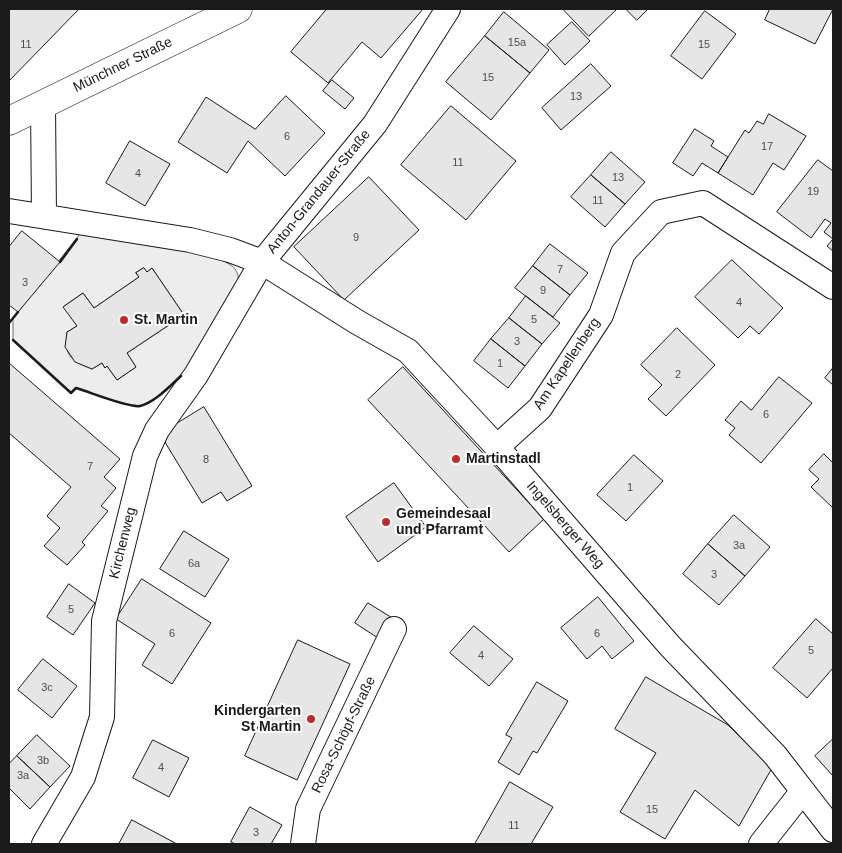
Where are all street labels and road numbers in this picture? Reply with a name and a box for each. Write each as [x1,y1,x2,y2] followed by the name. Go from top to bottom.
[71,34,175,96] street label: Münchner Straße
[264,127,374,257] street label: Anton-Grandauer-Straße
[530,315,604,413] street label: Am Kapellenberg
[522,478,608,572] street label: Ingelsberger Weg
[106,505,140,581] street label: Kirchenweg
[308,674,380,796] street label: Rosa-Schöpf-Straße

